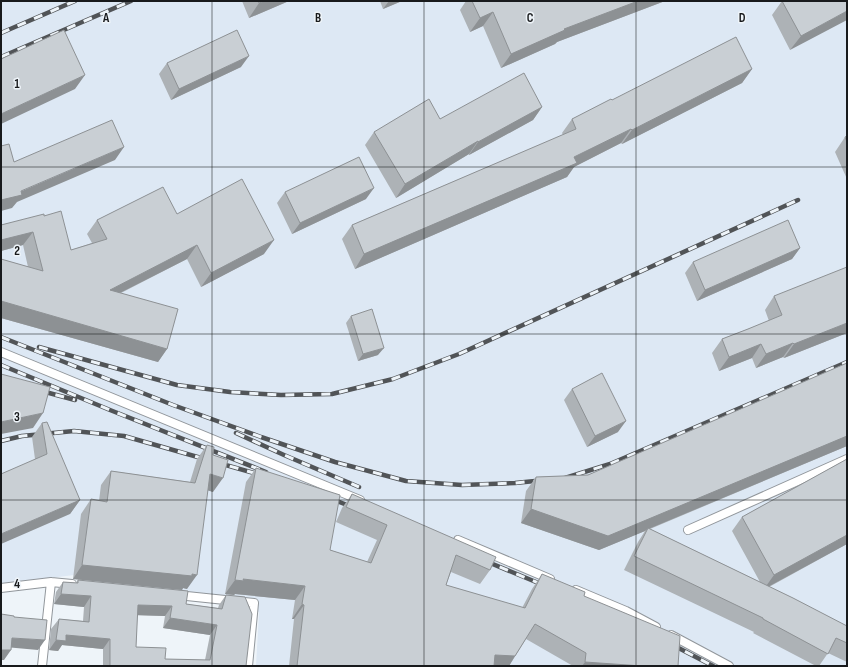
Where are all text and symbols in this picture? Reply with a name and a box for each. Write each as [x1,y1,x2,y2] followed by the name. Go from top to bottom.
[102,10,110,26] text: A
[315,10,321,26] text: B
[527,10,534,26] text: C
[739,10,746,26] text: D
[14,76,20,92] text: 1
[14,243,20,259] text: 2
[14,409,20,425] text: 3
[14,576,20,592] text: 4

